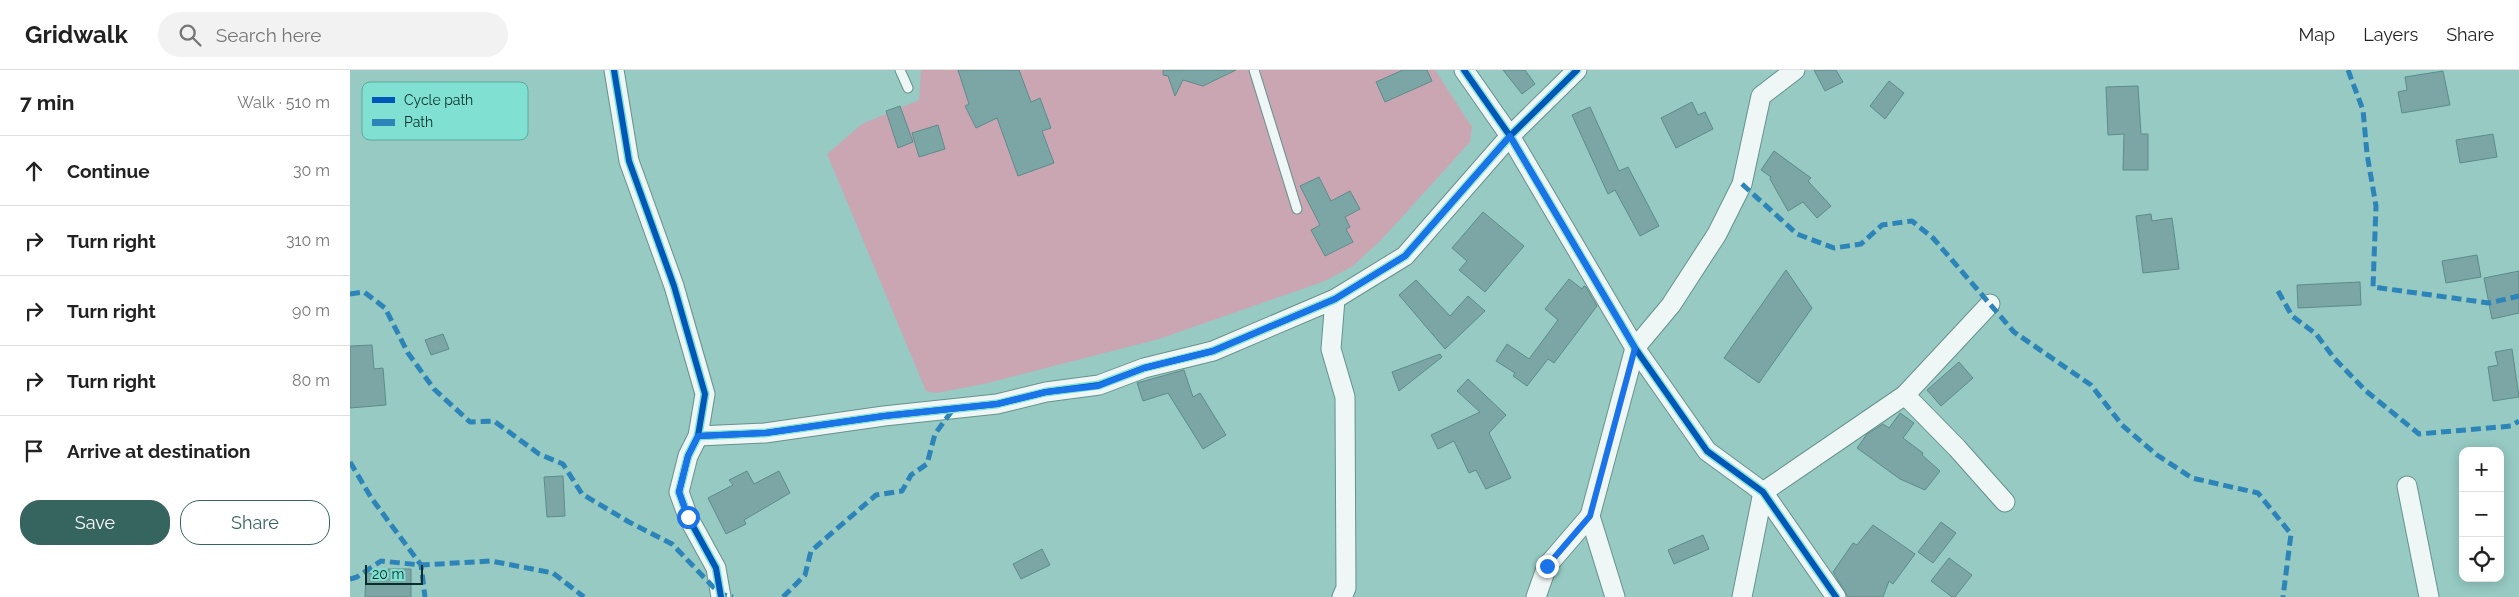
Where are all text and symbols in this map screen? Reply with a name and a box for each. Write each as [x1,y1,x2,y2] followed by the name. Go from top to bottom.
[158,12,508,57] search box
[25,20,128,49] text: Gridwalk
[176,21,204,49] icon: search
[216,24,321,46] text: Search here
[2299,24,2335,45] text: Map
[2363,24,2418,45] text: Layers
[2446,24,2494,45] text: Share
[362,82,528,140] legend
[20,90,74,115] text: 7 min
[404,92,473,108] text: Cycle path
[237,93,330,112] text: Walk · 510 m
[404,114,433,130] text: Path
[20,157,48,185] icon: ahead
[67,160,150,182] text: Continue
[293,161,330,180] text: 30 m
[20,227,48,255] icon: right
[67,230,156,252] text: Turn right
[286,231,330,250] text: 310 m
[20,297,48,325] icon: right
[67,300,156,322] text: Turn right
[292,301,330,320] text: 90 m
[20,367,48,395] icon: right
[67,370,156,392] text: Turn right
[292,371,330,390] text: 80 m
[20,437,48,465] icon: arrive
[67,440,251,462] text: Arrive at destination
[2459,447,2504,582] map controls
[2459,447,2504,492] button: +
[2459,492,2504,537] button: −
[20,500,170,545] button: Save
[180,500,330,545] button: Share
[677,506,700,529] route start
[2459,537,2504,582] button: locate
[1536,555,1559,578] route end
[365,562,422,585] scale bar
[372,566,404,582] text: 20 m

